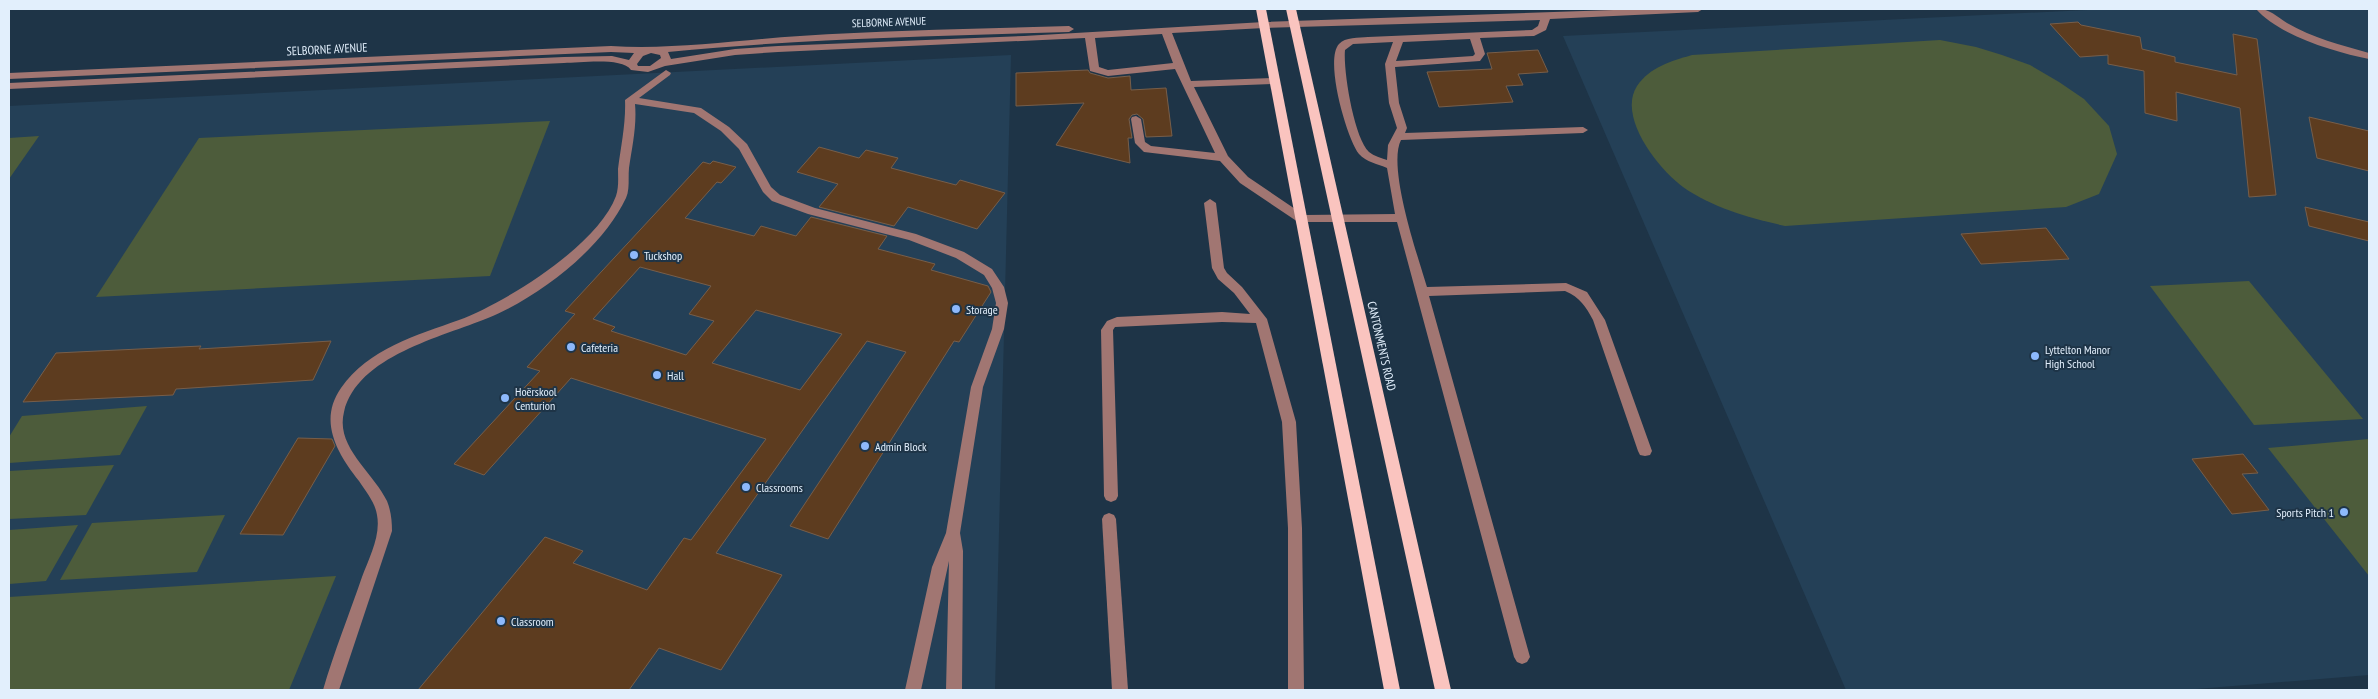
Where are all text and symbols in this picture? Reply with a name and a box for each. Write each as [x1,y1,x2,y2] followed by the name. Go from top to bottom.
[852,14,927,30] street label: SELBORNE AVENUE
[286,39,368,59] street label: SELBORNE AVENUE
[644,248,682,263] place label: Tuckshop
[628,249,640,261] marker: Tuckshop
[1364,300,1400,392] street label: CANTONMENTS ROAD
[966,302,998,317] place label: Storage
[950,303,962,315] marker: Storage
[581,340,618,355] place label: Cafeteria
[565,341,577,353] marker: Cafeteria
[2045,342,2111,371] place label: Lyttelton Manor High School
[2029,350,2041,362] marker: Lyttelton Manor High School
[667,368,684,383] place label: Hall
[651,369,663,381] marker: Hall
[515,384,557,413] place label: Hoërskool Centurion
[499,392,511,404] marker: Hoërskool Centurion
[875,439,927,454] place label: Admin Block
[859,440,871,452] marker: Admin Block
[756,480,803,495] place label: Classrooms
[740,481,752,493] marker: Classrooms
[2276,505,2334,520] place label: Sports Pitch 1
[2338,506,2350,518] marker: Sports Pitch 1
[511,614,554,629] place label: Classroom
[495,615,507,627] marker: Classroom

